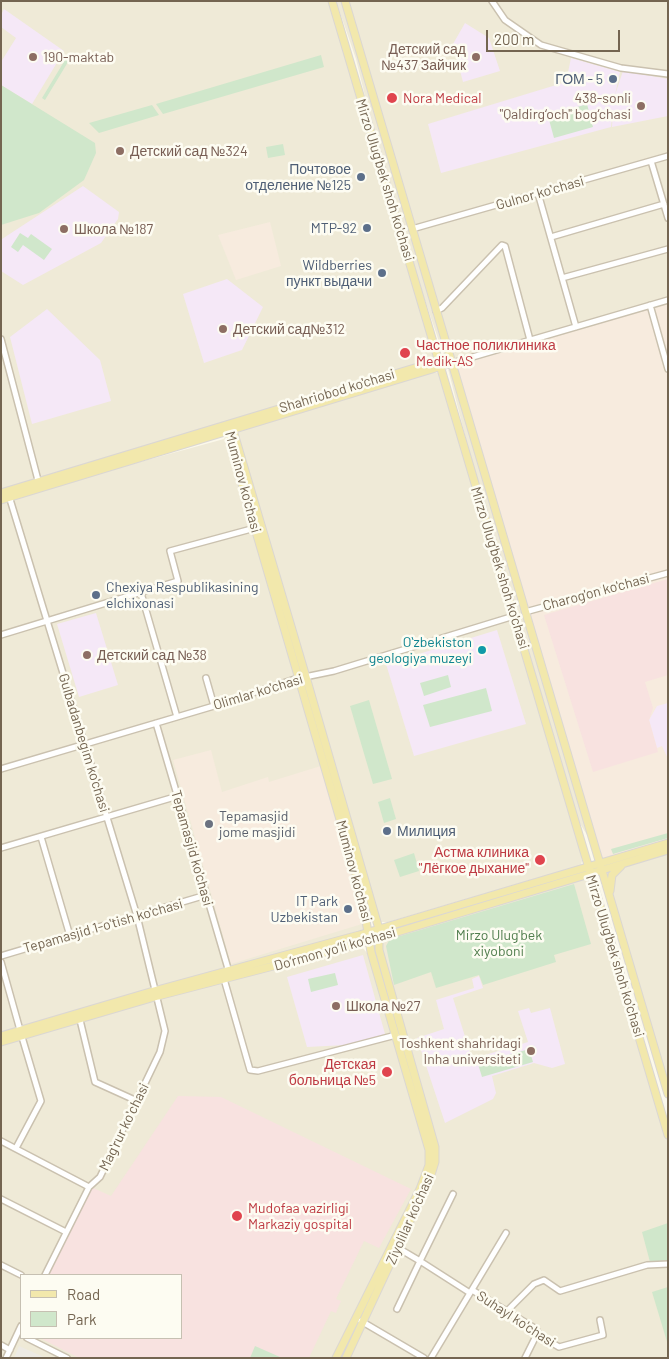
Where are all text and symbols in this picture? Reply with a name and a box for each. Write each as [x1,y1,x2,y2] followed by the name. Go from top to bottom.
[489,20,623,52] scale bar
[494,30,534,48] text: 200 m
[381,41,466,74] place label: Детский сад №437 Зайчик
[43,49,114,65] place label: 190-maktab
[27,51,39,63] marker: 190-maktab
[470,51,482,63] marker: Детский сад №437 Зайчик
[555,71,603,87] place label: ГОМ - 5
[607,73,619,85] marker: ГОМ - 5
[403,90,481,106] place label: Nora Medical
[499,90,631,122] place label: 438-sonli "Qaldirg‘och" bog‘chasi
[385,91,399,105] marker: Nora Medical
[352,97,418,263] street label: Mirzo Ulug'bek shoh ko'chasi
[635,100,647,112] marker: 438-sonli "Qaldirg‘och" bog‘chasi
[130,143,248,159] place label: Детский сад №324
[114,145,126,157] marker: Детский сад №324
[245,161,351,193] place label: Почтовое отделение №125
[355,171,367,183] marker: Почтовое отделение №125
[494,172,586,214] street label: Gulnor koʻchasi
[311,220,357,236] place label: MTP-92
[74,221,153,237] place label: Школа №187
[361,222,373,234] marker: MTP-92
[58,223,70,235] marker: Школа №187
[286,257,372,290] place label: Wildberries пункт выдачи
[376,267,388,279] marker: Wildberries пункт выдачи
[233,321,345,337] place label: Детский сад№312
[217,323,229,335] marker: Детский сад№312
[416,337,556,370] place label: Частное поликлиника Medik-AS
[398,346,412,360] marker: Частное поликлиника Medik-AS
[277,365,397,417] street label: Shahriobod ko'chasi
[221,429,265,535] street label: Muminov ko'chasi
[467,485,533,651] street label: Mirzo Ulug'bek shoh ko'chasi
[541,570,651,614] street label: Charog'on ko'chasi
[106,579,258,612] place label: Chexiya Respublikasining elchixonasi
[90,589,102,601] marker: Chexiya Respublikasining elchixonasi
[369,634,472,666] place label: Oʻzbekiston geologiya muzeyi
[476,644,488,656] marker: Oʻzbekiston geologiya muzeyi
[97,647,207,663] place label: Детский сад №38
[81,649,93,661] marker: Детский сад №38
[211,670,305,714] street label: Olimlar ko'chasi
[55,671,113,815] street label: Gulbadanbegim ko'chasi
[167,788,217,908] street label: Tepamasjid ko'chasi
[219,808,295,840] place label: Tepamasjid jome masjidi
[203,818,215,830] marker: Tepamasjid jome masjidi
[332,818,376,924] street label: Muminov ko'chasi
[397,823,456,839] place label: Милиция
[381,825,393,837] marker: Милиция
[419,844,529,876] place label: Астма клиника "Лёгкое дыхание"
[533,853,547,867] marker: Астма клиника "Лёгкое дыхание"
[582,873,648,1039] street label: Mirzo Ulug'bek shoh ko'chasi
[271,893,338,926] place label: IT Park Uzbekistan
[21,895,185,957] street label: Tepamasjid 1-o'tish ko'chasi
[342,903,354,915] marker: IT Park Uzbekistan
[272,924,398,974] street label: Do‘rmon yo‘li ko‘chasi
[456,927,542,960] park label: Mirzo Ulug'bek xiyoboni
[346,998,420,1014] place label: Школа №27
[330,1000,342,1012] marker: Школа №27
[399,1035,521,1068] place label: Toshkent shahridagi Inha universiteti
[525,1045,537,1057] marker: Toshkent shahridagi Inha universiteti
[289,1056,376,1088] place label: Детская больница №5
[380,1065,394,1079] marker: Детская больница №5
[95,1080,153,1174] street label: Magʻrur koʻchasi
[382,1171,438,1267] street label: Ziyolilar ko'chasi
[248,1200,352,1232] place label: Mudofaa vazirligi Markaziy gospital
[230,1209,244,1223] marker: Mudofaa vazirligi Markaziy gospital
[20,1274,182,1339] legend
[67,1285,100,1303] text: Road
[474,1287,558,1351] street label: Suhayl ko'chasi
[67,1310,96,1328] text: Park

